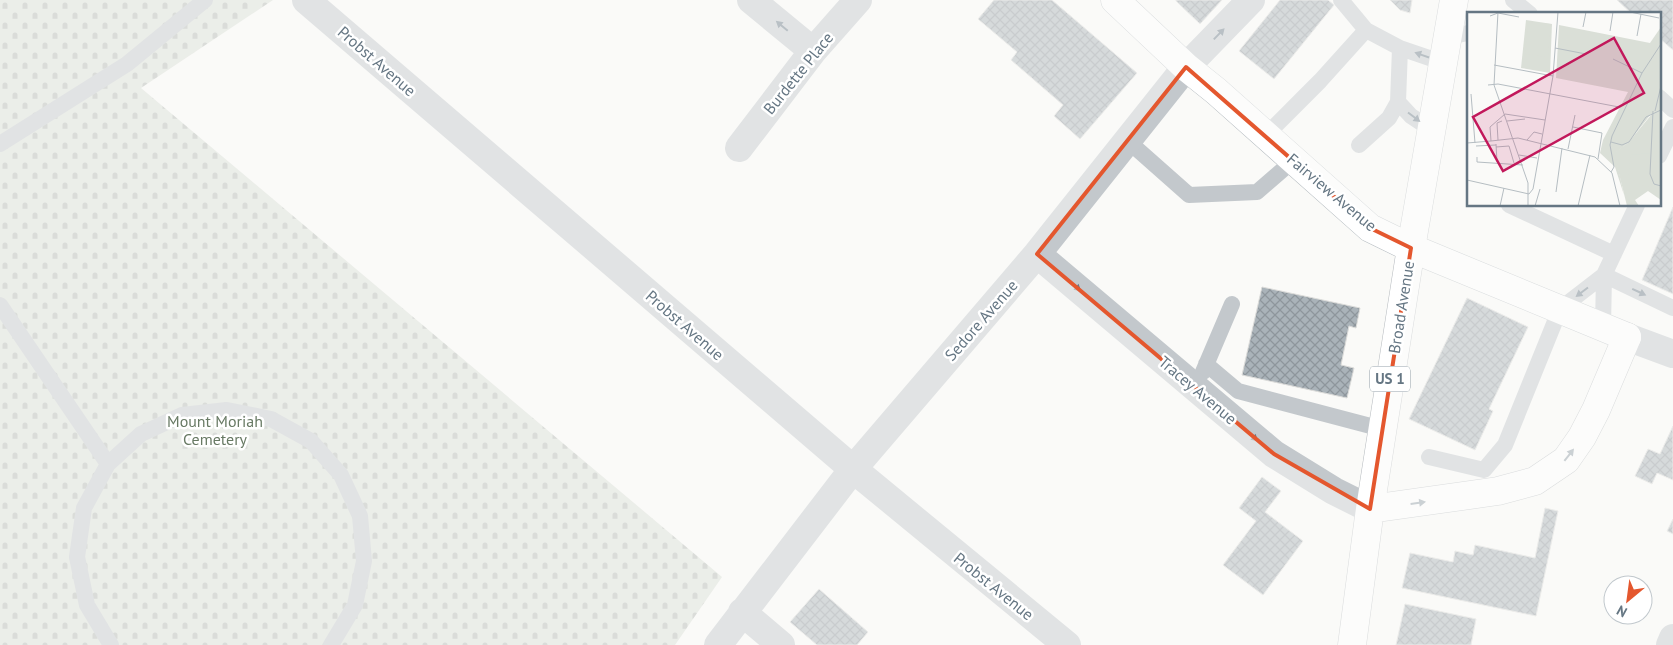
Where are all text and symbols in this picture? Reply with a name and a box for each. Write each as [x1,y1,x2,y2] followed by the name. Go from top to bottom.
[1467,12,1660,206] inset map
[776,20,789,31] one-way arrow
[334,22,420,100] street label: Probst Avenue
[759,28,837,118] street label: Burdette Place
[1213,28,1225,40] one-way arrow
[1414,51,1429,59] one-way arrow
[1407,112,1421,122] one-way arrow
[1283,149,1381,235] street label: Fairview Avenue
[1384,259,1418,355] street label: Broad Avenue
[940,275,1022,365] street label: Sedore Avenue
[1068,280,1081,291] one-way arrow
[642,286,728,364] street label: Probst Avenue
[1576,287,1589,298] one-way arrow
[1632,288,1646,296] one-way arrow
[1155,352,1241,428] street label: Tracey Avenue
[1370,366,1410,392] road number: US 1
[167,411,263,449] park label: Mount Moriah Cemetery
[1246,430,1259,441] one-way arrow
[1564,448,1574,461] one-way arrow
[1410,498,1426,506] one-way arrow
[950,548,1038,624] street label: Probst Avenue
[1603,575,1653,625] north arrow
[1613,601,1630,621] text: N

